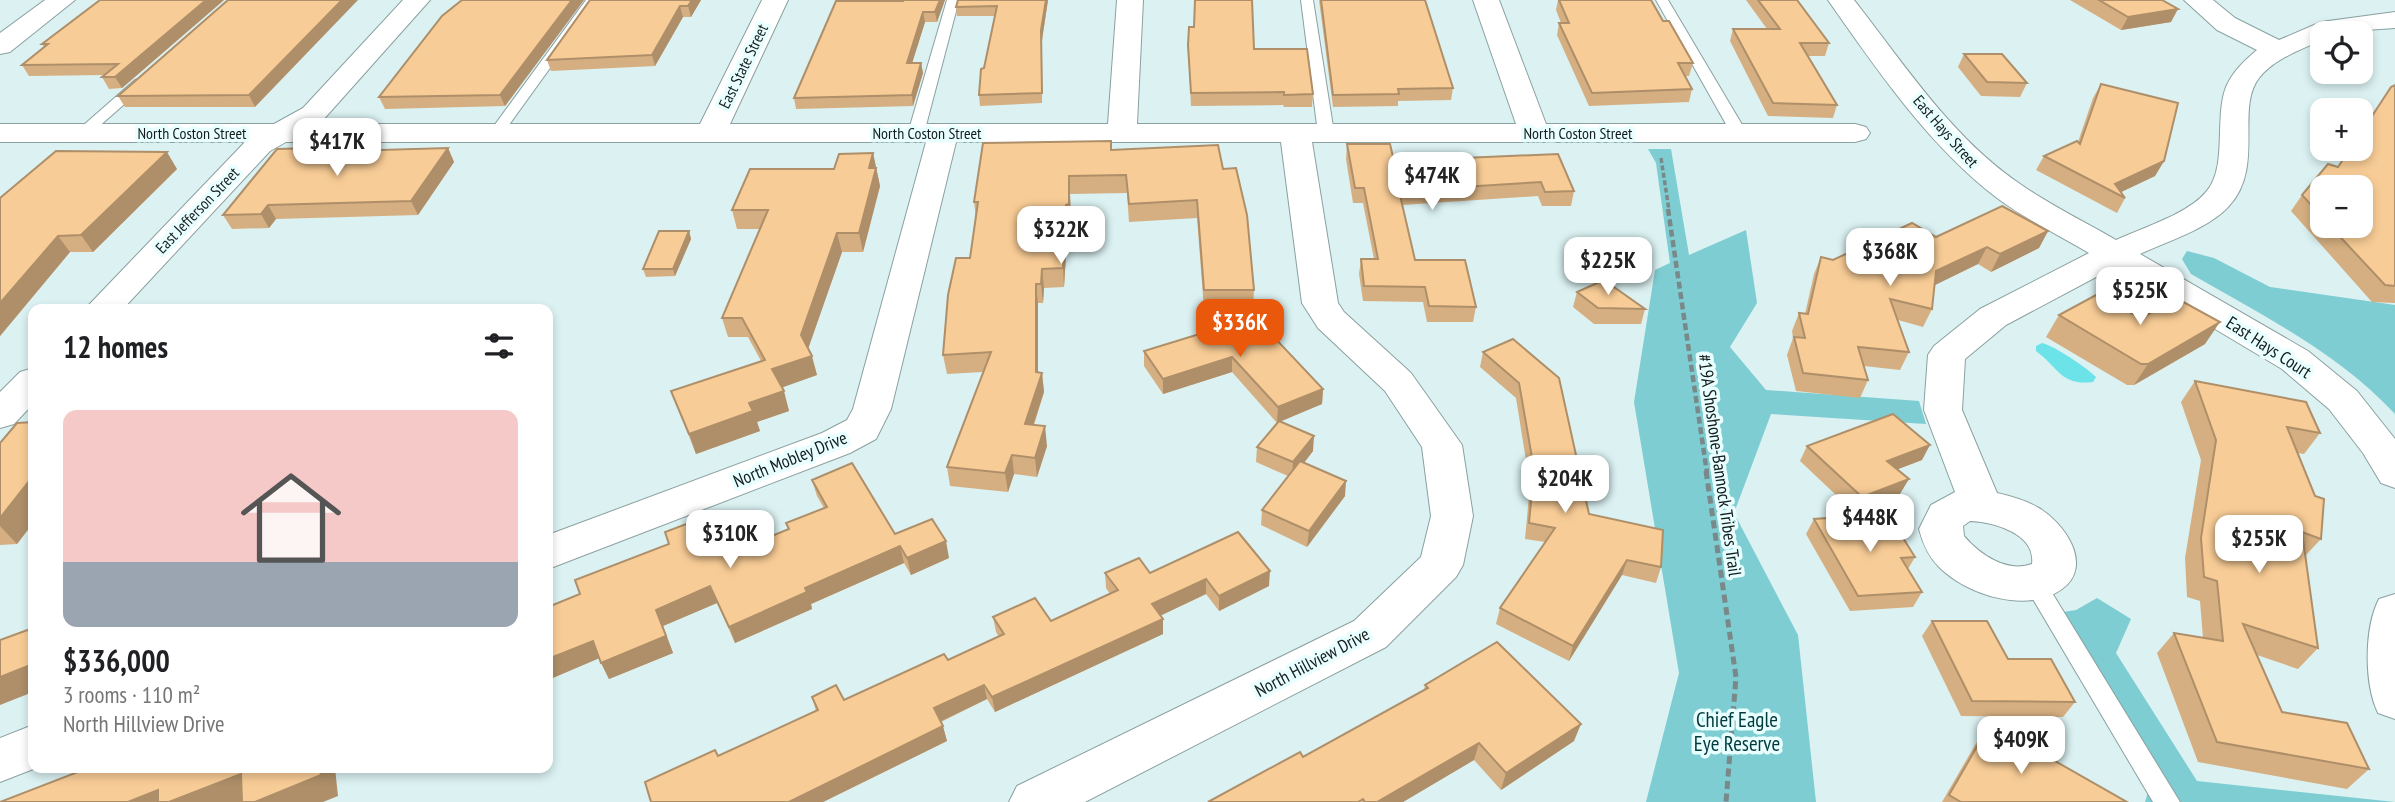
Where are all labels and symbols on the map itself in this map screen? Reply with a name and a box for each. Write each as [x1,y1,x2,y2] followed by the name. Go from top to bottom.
[714,20,772,112] street label: East State Street
[1909,91,1983,172] street label: East Hays Street
[288,118,386,178] pin: $417K
[137,123,247,143] street label: North Coston Street
[872,123,982,143] street label: North Coston Street
[1523,123,1633,143] street label: North Coston Street
[1383,152,1481,212] pin: $474K
[151,162,243,257] street label: East Jefferson Street
[1012,206,1110,266] pin: $322K
[1841,229,1939,288] pin: $368K
[1559,238,1657,297] pin: $225K
[2091,268,2189,327] pin: $525K
[1191,300,1289,359] pin: $336K
[2222,311,2316,383] street label: East Hays Court
[1693,352,1747,578] street label: #19A Shoshone-Bannock Tribes Trail
[730,426,850,492] street label: North Mobley Drive
[1516,456,1614,515] pin: $204K
[1821,494,1919,554] pin: $448K
[681,510,779,570] pin: $310K
[2210,516,2308,575] pin: $255K
[1251,622,1373,702] street label: North Hillview Drive
[1694,706,1780,757] park label: Chief Eagle Eye Reserve
[1972,716,2070,776] pin: $409K

